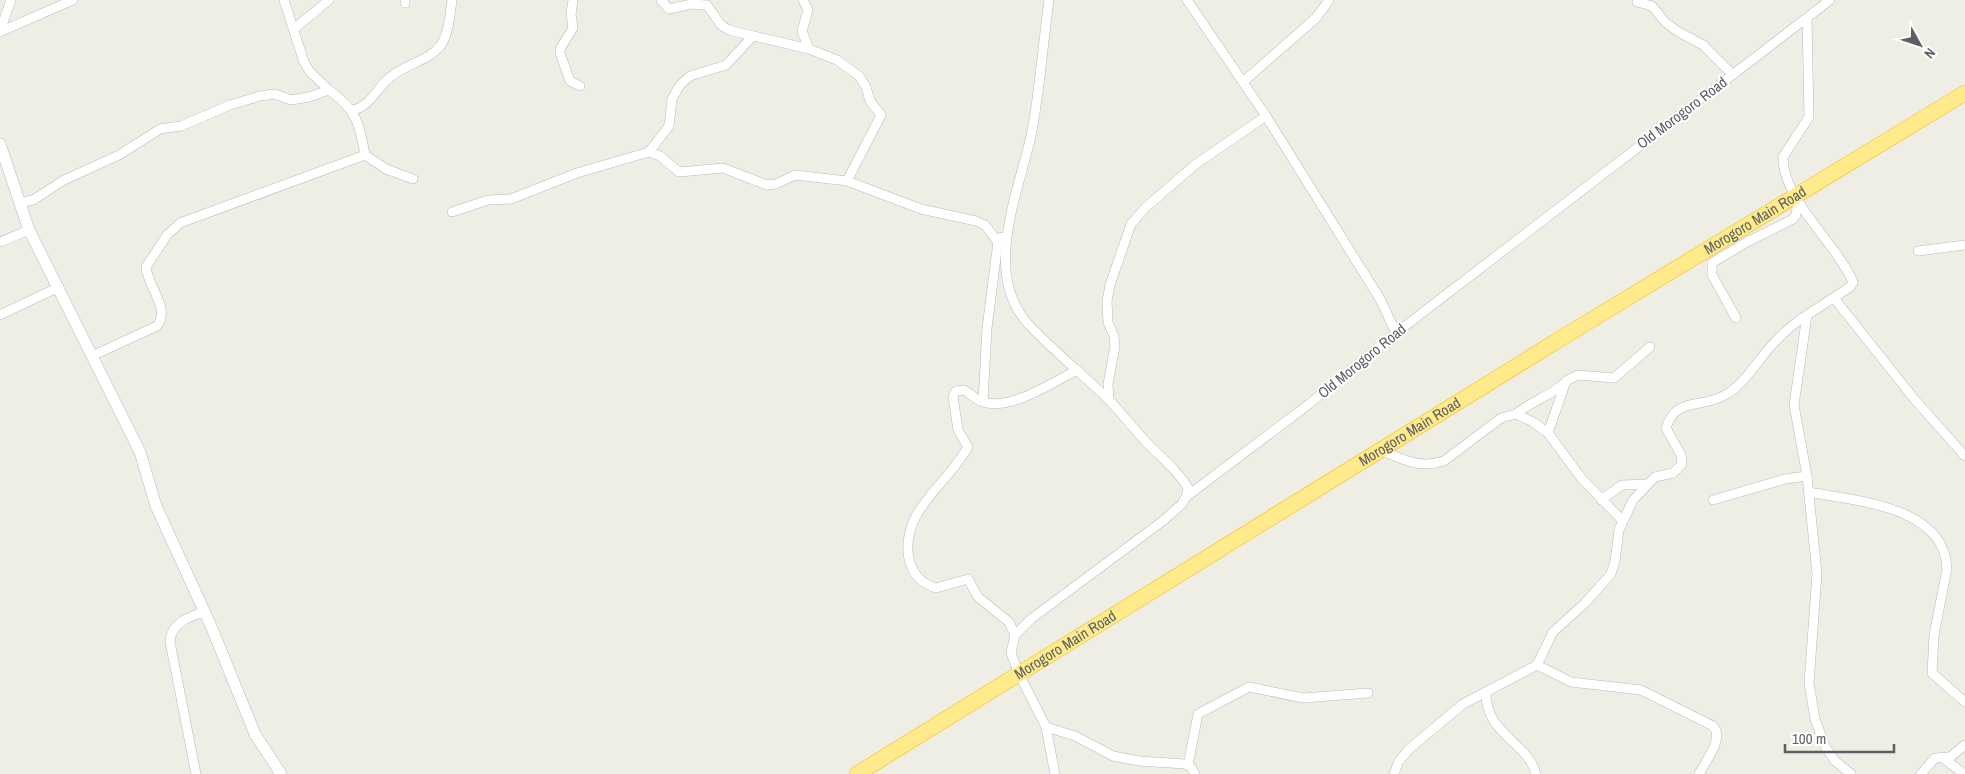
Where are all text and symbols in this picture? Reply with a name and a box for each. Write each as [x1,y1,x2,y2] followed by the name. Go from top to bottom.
[1895,20,1945,70] north arrow
[1920,44,1940,62] text: N
[1632,72,1731,153] street label: Old Morogoro Road
[1700,181,1810,259] street label: Morogoro Main Road
[1313,318,1410,403] street label: Old Morogoro Road
[1354,392,1464,471] street label: Morogoro Main Road
[1010,605,1120,684] street label: Morogoro Main Road
[1785,722,1894,754] scale bar
[1792,728,1826,749] text: 100 m

